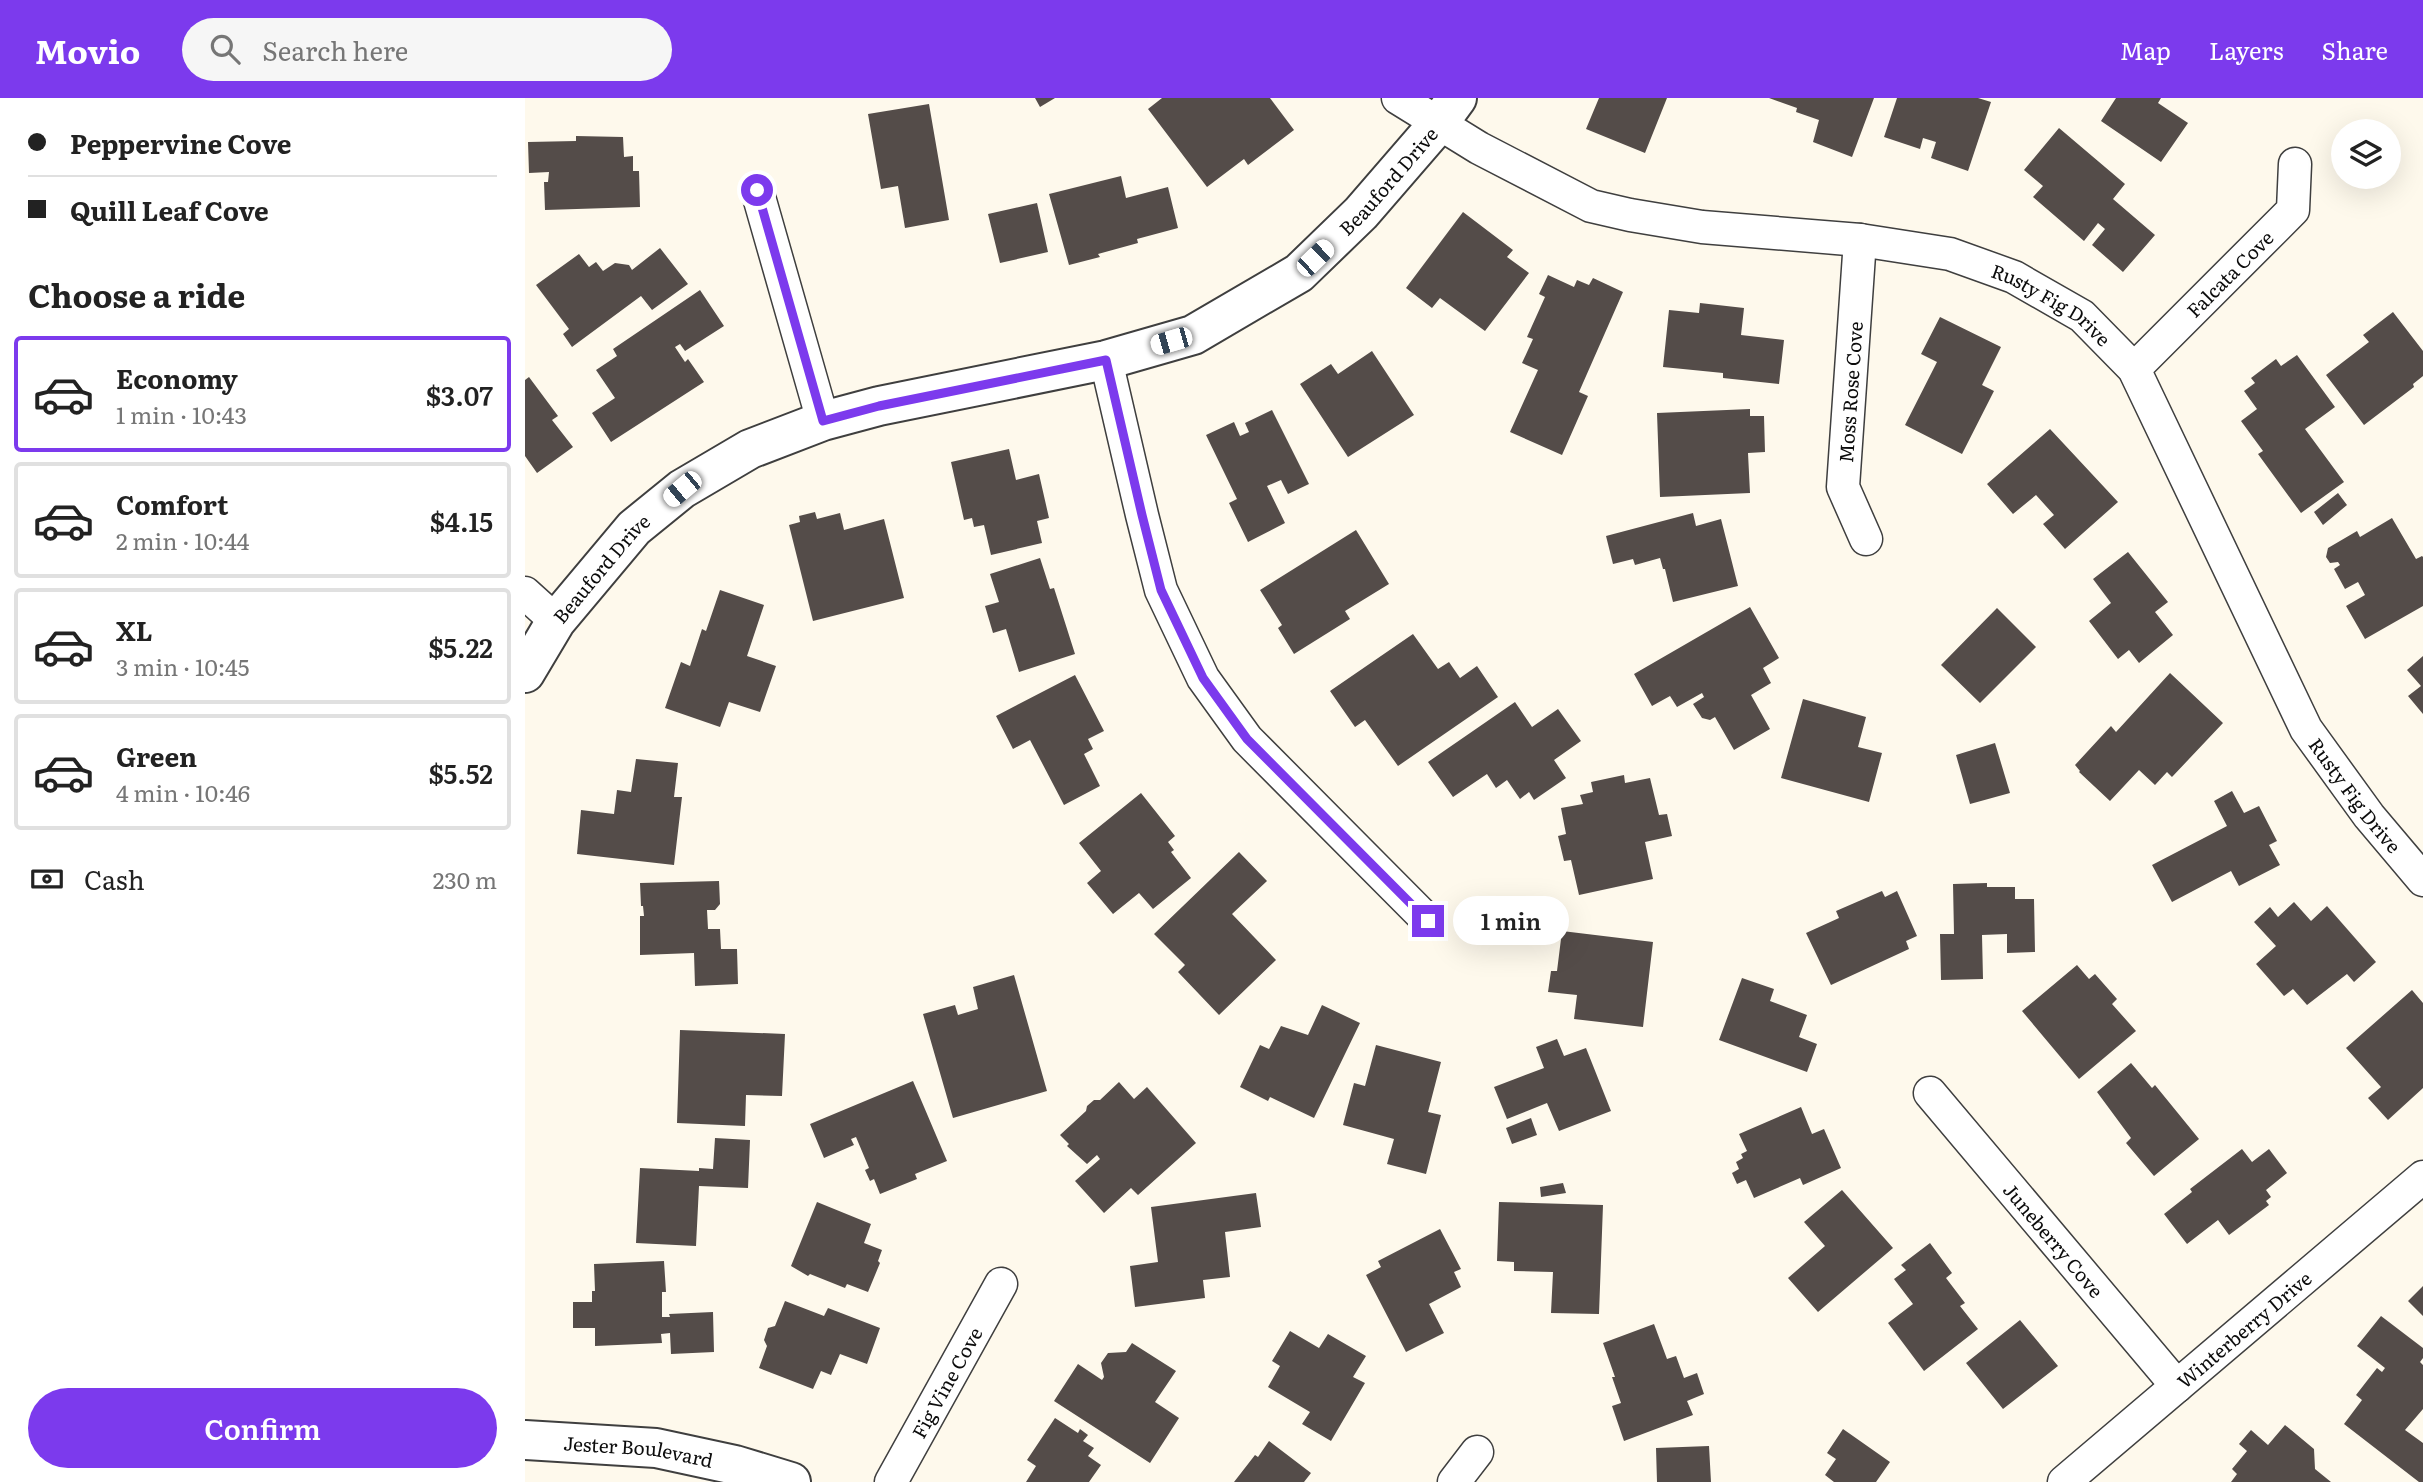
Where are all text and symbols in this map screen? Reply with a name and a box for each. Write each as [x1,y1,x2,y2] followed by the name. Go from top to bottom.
[182,18,672,81] search box
[35,25,140,74] text: Movio
[206,30,244,68] icon: search
[262,30,408,69] text: Search here
[2120,32,2171,67] text: Map
[2209,32,2283,67] text: Layers
[2321,32,2388,67] text: Share
[2331,119,2401,189] map controls
[2331,119,2401,189] button: layers
[1332,120,1444,241] street label: Beauford Drive
[70,123,292,162] text: Peppervine Cove
[741,174,773,206] route start
[70,190,269,229] text: Quill Leaf Cove
[2180,224,2279,323] street label: Falcata Cove
[1293,236,1338,280] car
[1988,256,2118,352] street label: Rusty Fig Drive
[28,270,245,318] text: Choose a ride
[1831,320,1869,464] street label: Moss Rose Cove
[1148,325,1195,357] car
[116,358,238,397] text: Economy
[32,363,95,426] icon: car
[426,375,493,414] text: $3.07
[116,397,247,431] text: 1 min · 10:43
[660,467,705,511] car
[116,484,228,523] text: Comfort
[32,489,95,552] icon: car
[430,501,493,540] text: $4.15
[546,507,656,629] street label: Beauford Drive
[116,523,250,557] text: 2 min · 10:44
[116,610,153,649] text: XL
[32,615,95,678] icon: car
[428,627,493,666] text: $5.22
[116,649,249,683] text: 3 min · 10:45
[2303,732,2408,859] street label: Rusty Fig Drive
[116,736,197,775] text: Green
[32,741,95,804] icon: car
[428,753,493,792] text: $5.52
[116,775,250,809] text: 4 min · 10:46
[84,859,145,898] text: Cash
[28,860,66,898] icon: cash
[433,862,497,896] text: 230 m
[1453,896,1568,946] callout: 1 min
[1481,903,1541,937] text: 1 min
[1412,905,1444,937] route end
[1997,1176,2110,1303] street label: Juneberry Cove
[2171,1264,2317,1394] street label: Winterberry Drive
[904,1322,989,1443] street label: Fig Vine Cove
[28,1388,497,1468] button: Confirm
[563,1428,716,1474] street label: Jester Boulevard

